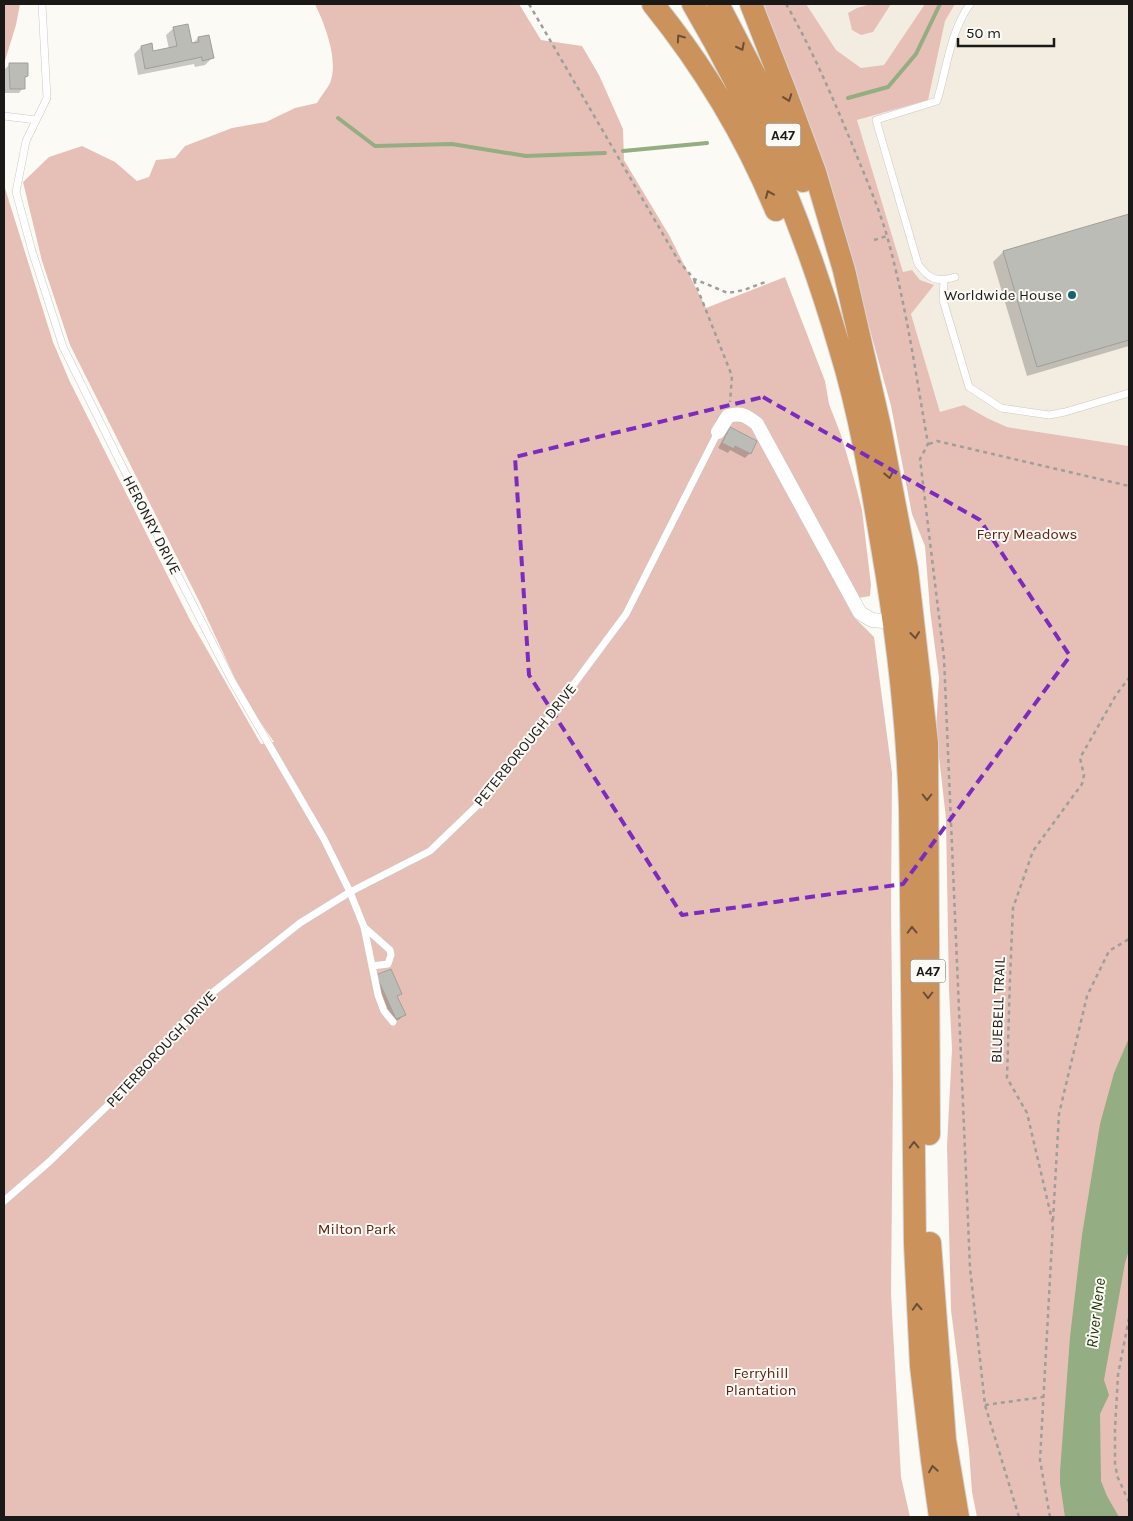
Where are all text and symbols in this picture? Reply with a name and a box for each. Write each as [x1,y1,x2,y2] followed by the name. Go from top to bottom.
[958,15,1054,47] scale bar
[966,24,1001,42] text: 50 m
[677,34,686,44] one-way arrow
[735,42,745,51] one-way arrow
[782,93,792,102] one-way arrow
[766,124,800,146] road number: A47
[765,190,776,199] one-way arrow
[944,286,1062,304] place label: Worldwide House
[1066,289,1078,301] marker: Worldwide House
[884,471,894,479] one-way arrow
[119,472,185,578] street label: HERONRY DRIVE
[976,525,1078,543] park label: Ferry Meadows
[909,632,920,640] one-way arrow
[470,680,580,810] street label: PETERBOROUGH DRIVE
[922,794,932,801] one-way arrow
[907,926,917,934] one-way arrow
[987,956,1009,1064] street label: BLUEBELL TRAIL
[910,959,946,982] road number: A47
[102,987,220,1111] street label: PETERBOROUGH DRIVE
[923,991,933,999] one-way arrow
[909,1141,919,1148] one-way arrow
[318,1220,396,1238] park label: Milton Park
[1082,1277,1109,1349] water label: River Nene
[912,1303,923,1311] one-way arrow
[725,1364,797,1399] park label: Ferryhill Plantation
[928,1465,939,1473] one-way arrow

